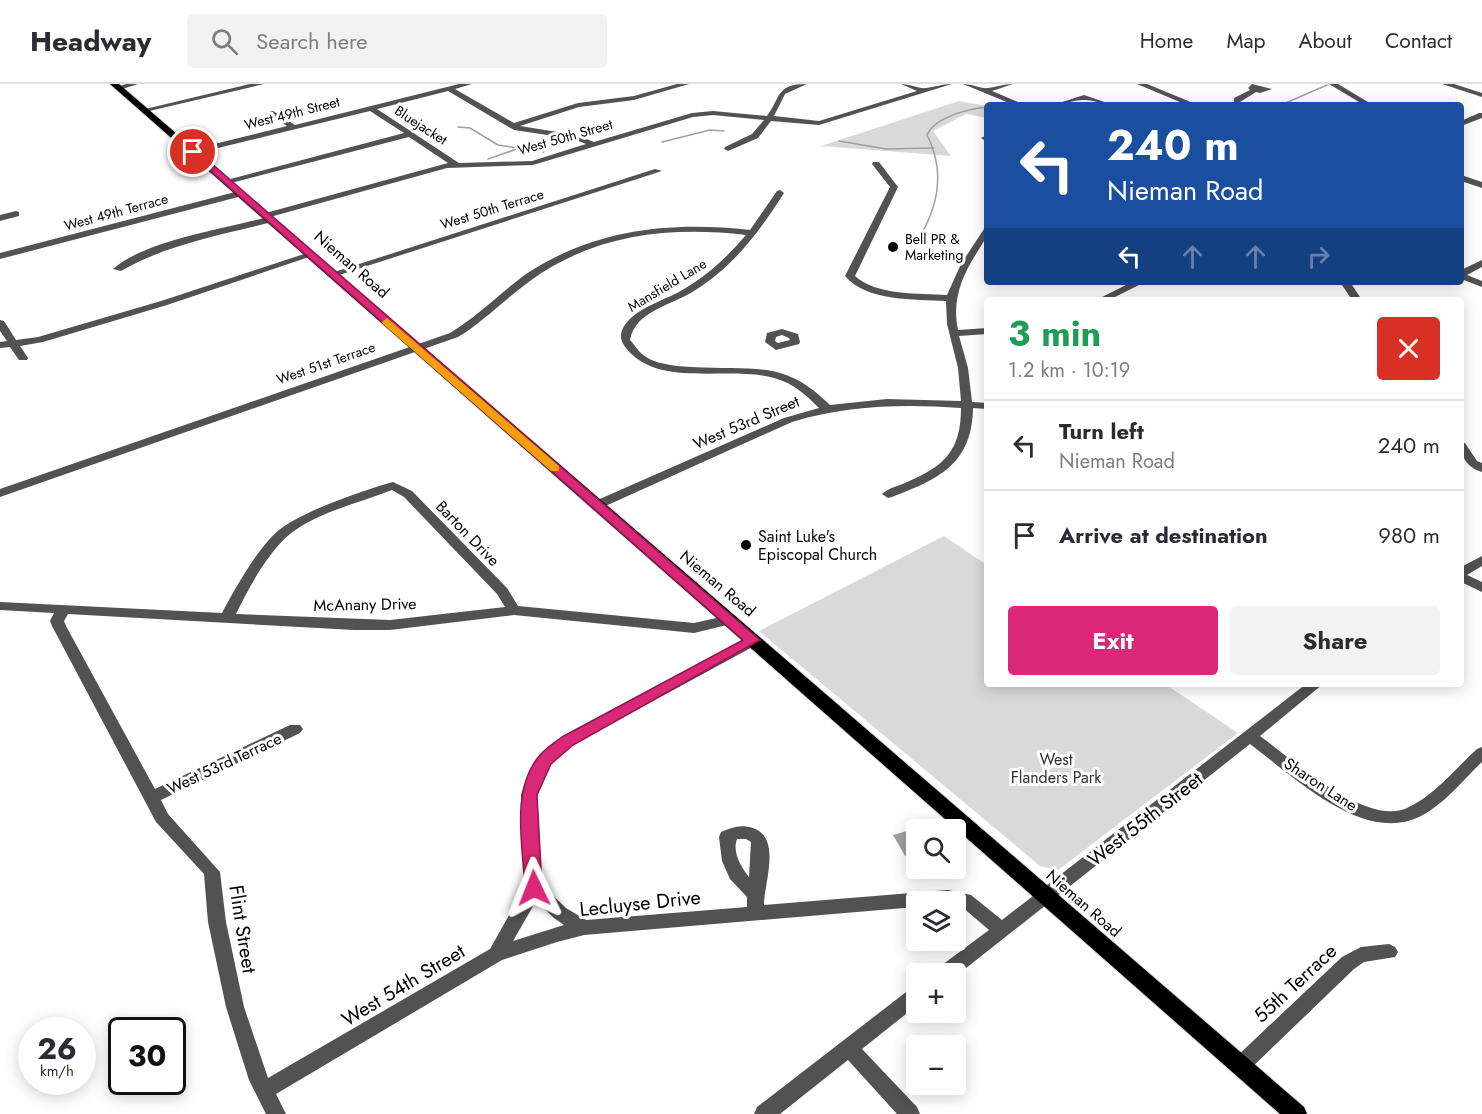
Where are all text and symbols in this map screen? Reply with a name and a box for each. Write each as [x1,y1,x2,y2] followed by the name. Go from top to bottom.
[187,14,607,68] search box
[30,21,151,62] text: Headway
[208,25,241,58] icon: search
[256,25,368,57] text: Search here
[1140,26,1193,56] text: Home
[1226,26,1266,56] text: Map
[1299,26,1352,56] text: About
[1385,26,1452,56] text: Contact
[242,91,342,135] street label: West 49th Street
[391,101,452,150] street label: Bluejacket
[515,114,615,160] street label: West 50th Street
[1107,115,1239,176] text: 240 m
[167,126,218,177] pin
[1008,126,1086,204] icon: left
[176,135,209,168] icon: arrive
[1107,171,1263,210] text: Nieman Road
[438,184,546,234] street label: West 50th Terrace
[62,189,170,235] street label: West 49th Terrace
[309,225,394,303] street label: Nieman Road
[905,229,963,265] place label: Bell PR & Marketing
[886,240,900,254] marker: Bell PR & Marketing
[1113,240,1146,273] icon: left
[1176,240,1209,273] icon: ahead
[1239,240,1272,273] icon: ahead
[1302,240,1335,273] icon: right
[624,254,710,316] street label: Mansfield Lane
[1008,307,1101,359] text: 3 min
[1377,317,1440,380] button: close
[274,337,378,389] street label: West 51st Terrace
[1008,356,1130,385] text: 1.2 km · 10:19
[690,390,803,455] street label: West 53rd Street
[1059,415,1144,447] text: Turn left
[1008,429,1041,462] icon: left
[1378,429,1440,461] text: 240 m
[1059,447,1175,476] text: Nieman Road
[430,495,505,571] street label: Barton Drive
[1008,519,1041,552] icon: arrive
[1059,519,1268,551] text: Arrive at destination
[1378,519,1440,551] text: 980 m
[758,525,877,566] place label: Saint Luke's Episcopal Church
[739,538,753,552] marker: Saint Luke's Episcopal Church
[675,545,761,622] street label: Nieman Road
[313,592,417,617] street label: McAnany Drive
[1008,606,1218,675] button: Exit
[1230,606,1440,675] button: Share
[163,727,285,800] street label: West 53rd Terrace
[1011,748,1102,789] park label: West Flanders Park
[1279,752,1362,817] street label: Sharon Lane
[1082,765,1209,874] street label: West 55th Street
[906,819,966,1095] map controls
[906,819,966,879] button: search
[502,856,566,920] position arrow
[1041,864,1126,942] street label: Nieman Road
[221,883,264,975] street label: Flint Street
[578,883,702,924] street label: Lecluyse Drive
[906,891,966,951] button: layers
[336,937,471,1034] street label: West 54th Street
[1247,937,1344,1030] street label: 55th Terrace
[906,963,966,1023] button: +
[108,1017,186,1095] speed limit sign: 30
[37,1027,77,1070] text: 26
[906,1035,966,1095] button: −
[40,1060,74,1082] text: km/h

